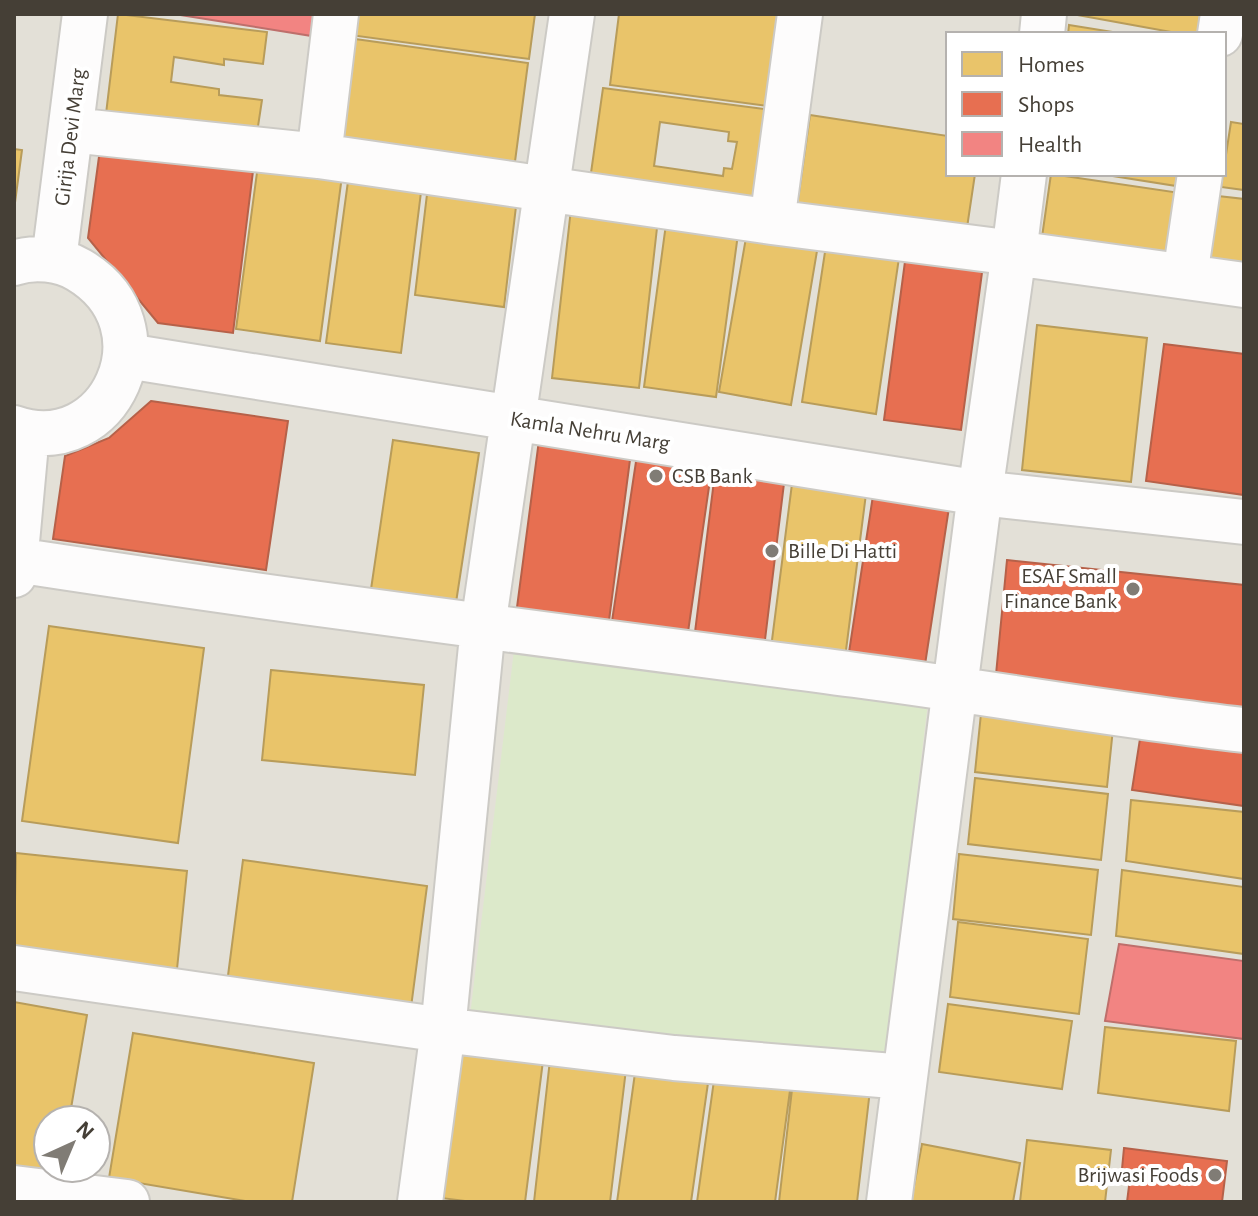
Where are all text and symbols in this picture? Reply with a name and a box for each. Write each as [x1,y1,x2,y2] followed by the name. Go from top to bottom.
[946,32,1226,176] legend
[1018,53,1085,77] text: Homes
[51,67,89,207] street label: Girija Devi Marg
[1018,93,1074,117] text: Shops
[1018,133,1082,157] text: Health
[509,408,672,455] street label: Kamla Nehru Marg
[672,465,752,487] place label: CSB Bank
[647,467,665,485] marker: CSB Bank
[788,540,897,562] place label: Bille Di Hatti
[763,542,781,560] marker: Bille Di Hatti
[1004,565,1117,612] place label: ESAF Small Finance Bank
[1124,580,1142,598] marker: ESAF Small Finance Bank
[32,1104,112,1184] north arrow
[72,1117,98,1144] text: N
[1078,1164,1199,1186] place label: Brijwasi Foods
[1206,1166,1224,1184] marker: Brijwasi Foods

